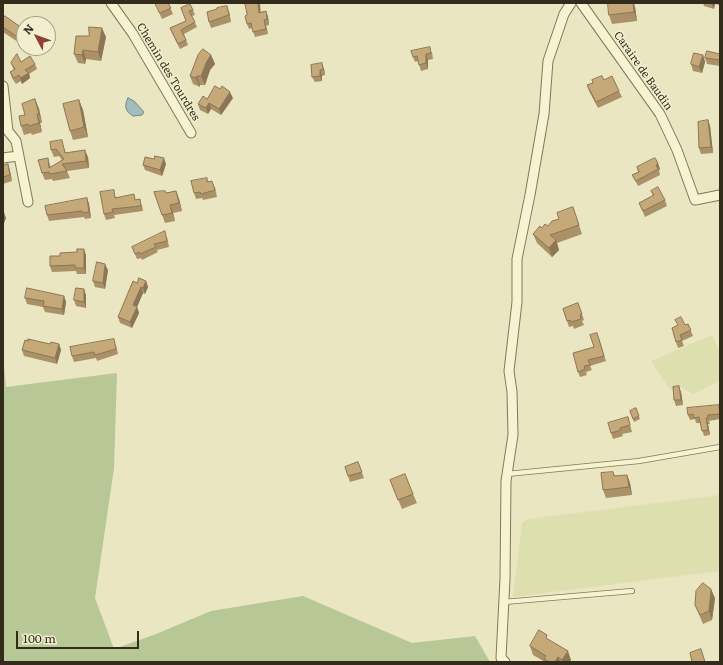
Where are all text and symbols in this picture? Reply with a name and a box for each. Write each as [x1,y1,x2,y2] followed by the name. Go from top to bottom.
[16,16,56,56] north arrow
[19,20,37,38] text: N
[134,21,202,123] street label: Chemin des Tourdres
[611,29,675,113] street label: Caraire de Baudin
[18,623,141,649] scale bar
[23,629,56,647] text: 100 m

